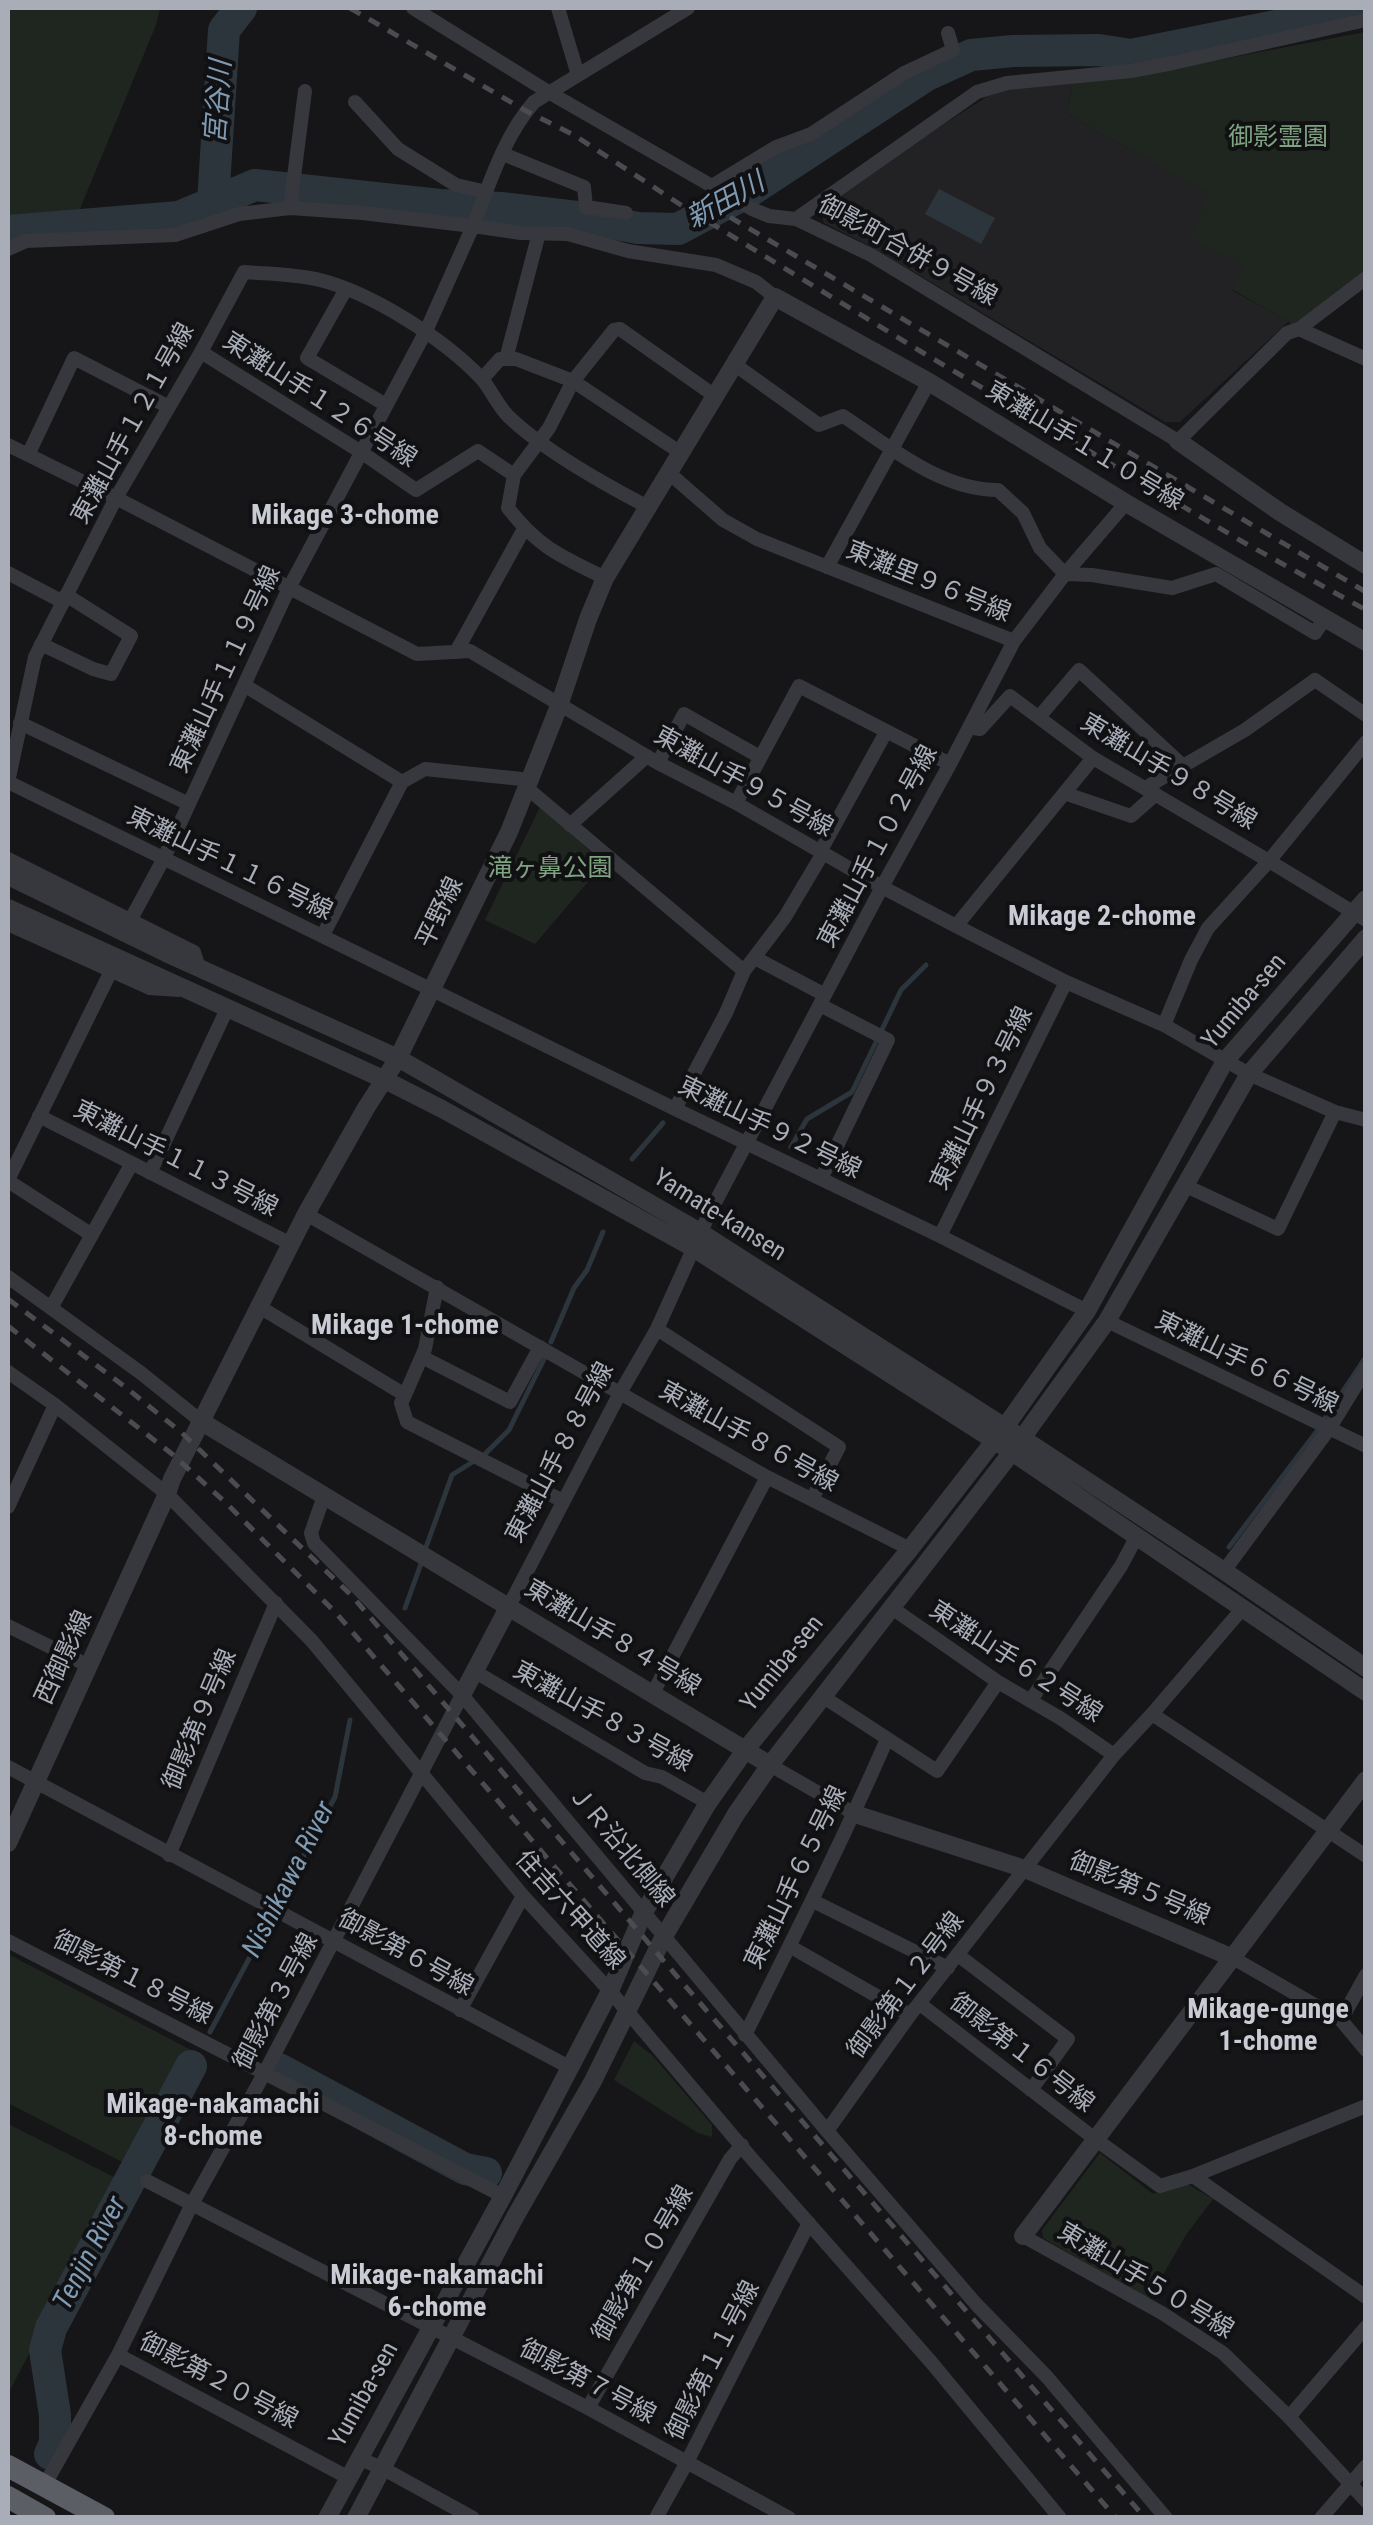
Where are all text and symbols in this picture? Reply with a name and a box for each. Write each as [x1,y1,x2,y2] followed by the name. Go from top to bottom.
[200,59,240,145] water label: 宮谷川
[1228,124,1328,154] park label: 御影霊園
[681,167,771,237] water label: 新田川
[812,190,1002,314] street label: 御影町合併９号線
[66,318,202,530] street label: 東灘山手１２１号線
[216,327,422,475] street label: 東灘山手１２６号線
[980,376,1188,518] street label: 東灘山手１１０号線
[251,500,439,534] district label: Mikage 3-chome
[841,536,1015,630] street label: 東灘里９６号線
[166,562,288,778] street label: 東灘山手１１９号線
[1075,709,1261,837] street label: 東灘山手９８号線
[648,721,838,845] street label: 東灘山手９５号線
[813,741,945,953] street label: 東灘山手１０２号線
[121,802,337,928] street label: 東灘山手１１６号線
[488,855,612,885] park label: 滝ヶ鼻公園
[411,873,471,953] street label: 平野線
[1008,901,1196,935] district label: Mikage 2-chome
[1197,948,1293,1056] street label: Yumiba-sen
[926,1003,1040,1195] street label: 東灘山手９３号線
[673,1072,865,1186] street label: 東灘山手９２号線
[68,1096,282,1224] street label: 東灘山手１１３号線
[647,1163,791,1269] street label: Yamate-kansen
[1150,1307,1342,1421] street label: 東灘山手６６号線
[311,1310,499,1344] district label: Mikage 1-chome
[501,1358,621,1548] street label: 東灘山手８８号線
[653,1376,843,1500] street label: 東灘山手８６号線
[519,1575,705,1703] street label: 東灘山手８４号線
[923,1596,1107,1730] street label: 東灘山手６２号線
[30,1606,100,1710] street label: 西御影線
[735,1610,831,1718] street label: Yumiba-sen
[158,1645,244,1795] street label: 御影第９号線
[507,1656,697,1780] street label: 東灘山手８３号線
[560,1780,680,1914] street label: ＪＲ沿北側線
[740,1782,854,1974] street label: 東灘山手６５号線
[236,1797,344,1963] water label: Nishikawa River
[508,1845,630,1977] street label: 住吉六甲道線
[1064,1847,1214,1933] street label: 御影第５号線
[332,1905,478,2003] street label: 御影第６号線
[842,1907,972,2065] street label: 御影第１２号線
[47,1926,217,2032] street label: 御影第１８号線
[229,1929,325,2075] street label: 御影第３号線
[943,1988,1099,2120] street label: 御影第１６号線
[1187,1994,1349,2060] district label: Mikage-gunge 1-chome
[106,2089,320,2155] district label: Mikage-nakamachi 8-chome
[587,2181,701,2347] street label: 御影第１０号線
[47,2192,135,2316] water label: Tenjin River
[1052,2218,1238,2346] street label: 東灘山手５０号線
[330,2260,544,2326] district label: Mikage-nakamachi 6-chome
[661,2276,767,2446] street label: 御影第１１号線
[134,2328,302,2436] street label: 御影第２０号線
[514,2335,660,2431] street label: 御影第７号線
[324,2337,406,2453] street label: Yumiba-sen

